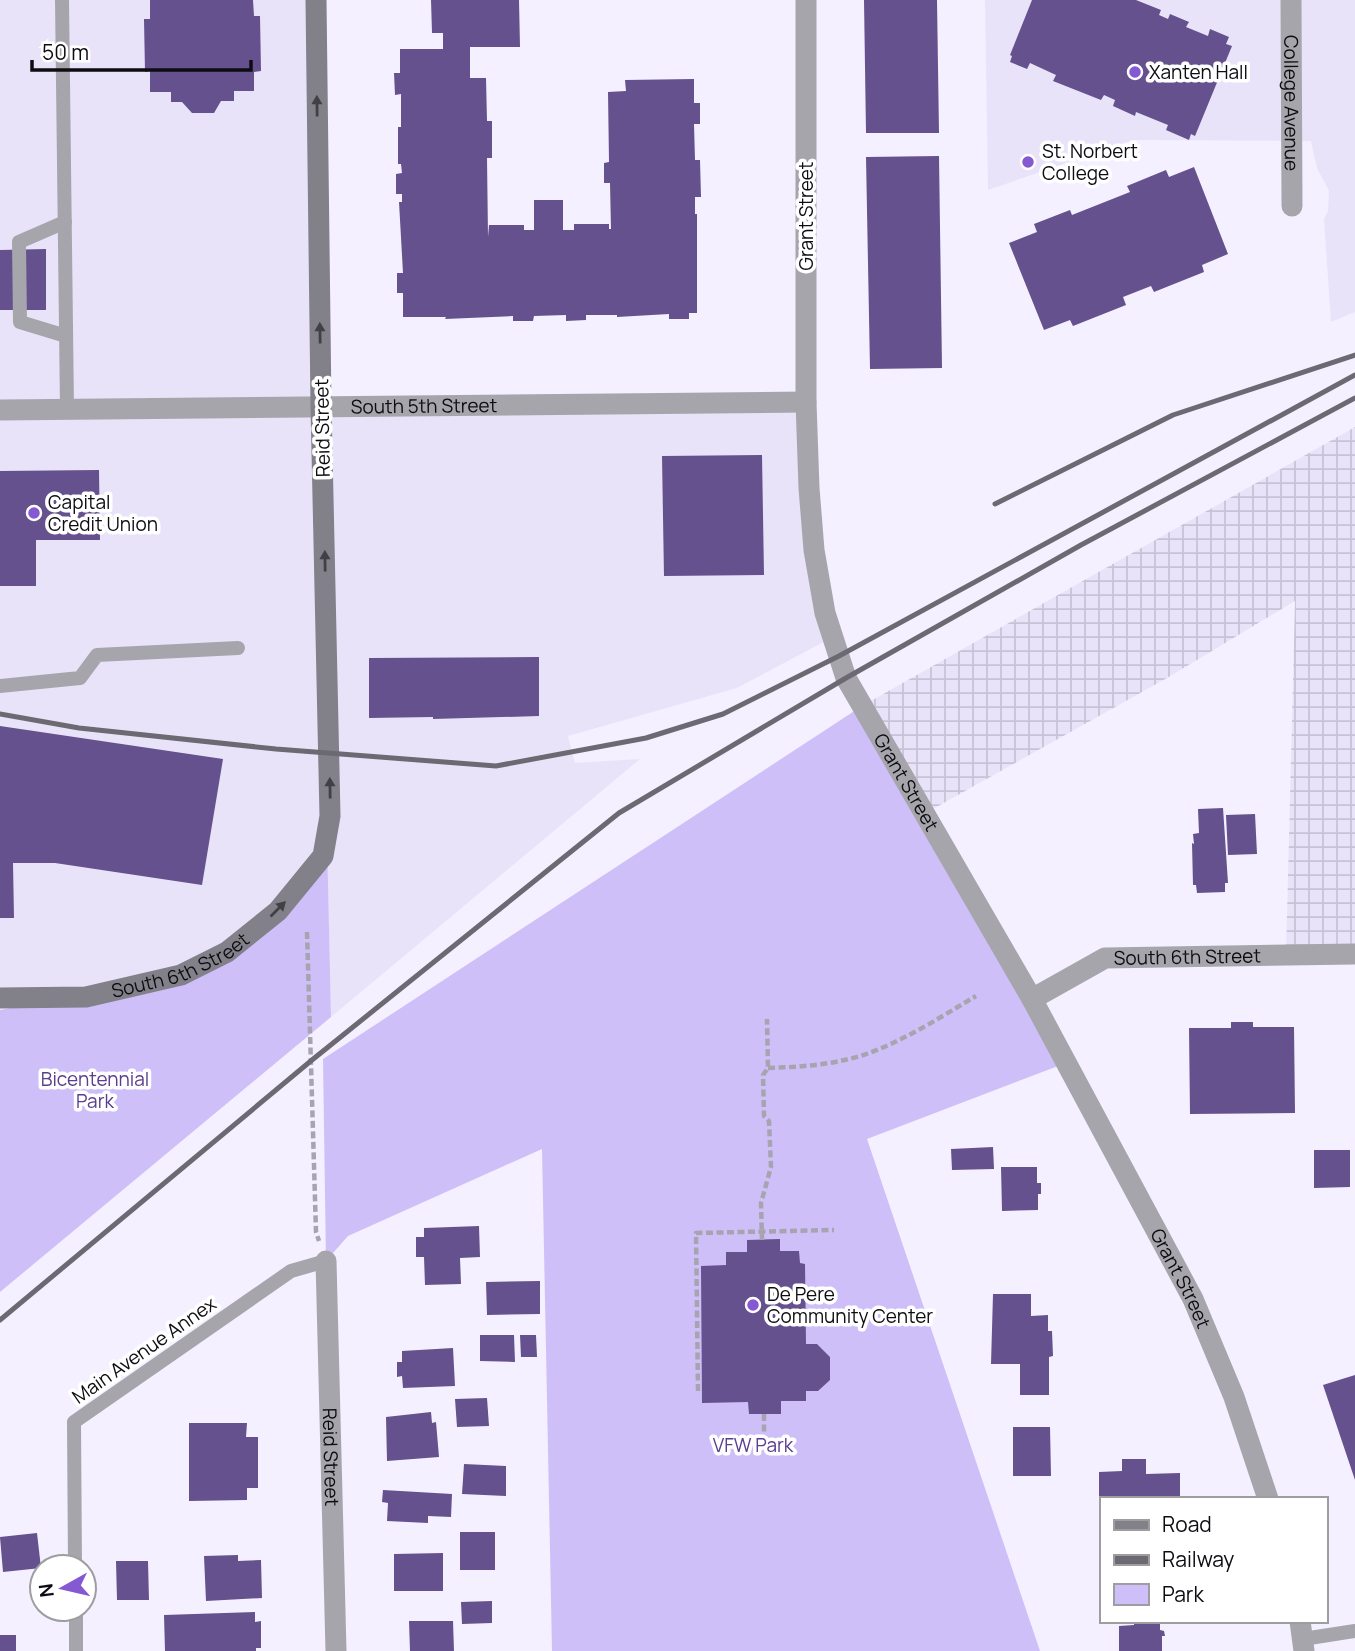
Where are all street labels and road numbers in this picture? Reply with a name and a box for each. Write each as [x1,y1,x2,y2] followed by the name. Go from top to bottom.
[1278,35,1305,171] street label: College Avenue
[793,162,819,270] street label: Grant Street
[308,379,336,477] street label: Reid Street
[351,392,497,420] street label: South 5th Street
[868,729,945,836] street label: Grant Street
[109,926,254,1004] street label: South 6th Street
[1113,943,1261,971] street label: South 6th Street
[1144,1224,1217,1332] street label: Grant Street
[67,1291,221,1409] street label: Main Avenue Annex
[317,1407,345,1506] street label: Reid Street

